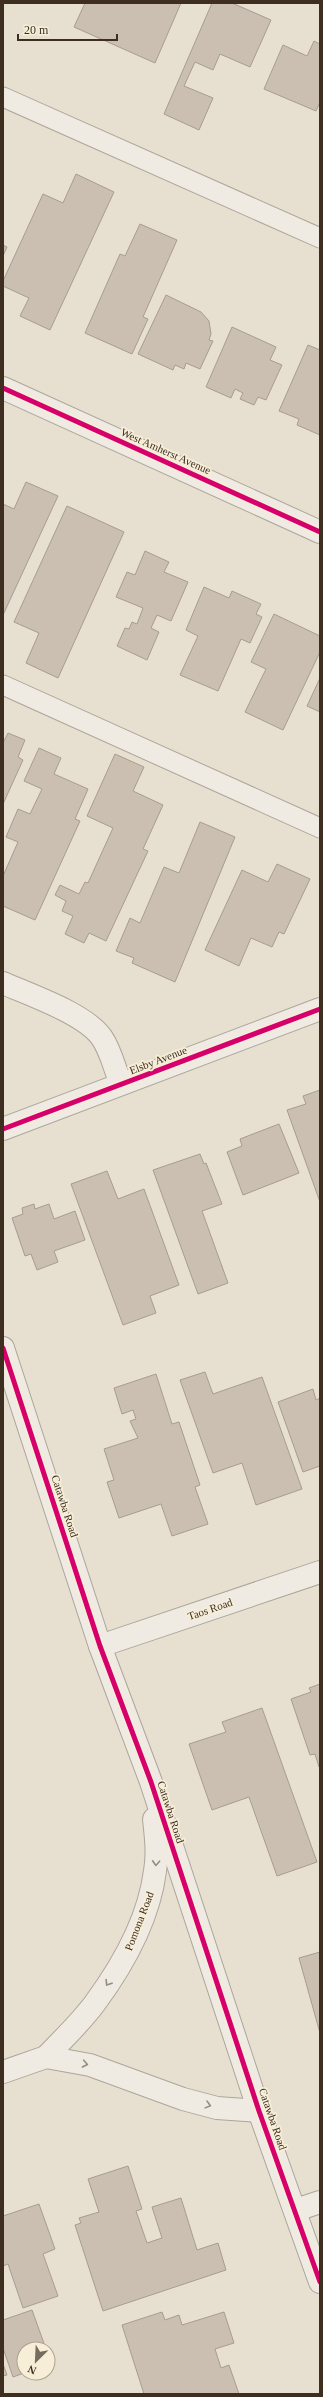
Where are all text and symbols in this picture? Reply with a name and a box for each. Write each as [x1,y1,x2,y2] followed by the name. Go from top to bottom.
[18,16,117,42] scale bar
[24,23,49,37] text: 20 m
[119,426,213,476] street label: West Amherst Avenue
[128,1043,189,1076] street label: Elsby Avenue
[49,1473,81,1539] street label: Catawba Road
[186,1596,234,1622] street label: Taos Road
[155,1779,187,1845] street label: Catawba Road
[152,1860,160,1866] one-way arrow
[122,1889,156,1952] street label: Pomona Road
[106,1978,113,1985] one-way arrow
[82,2059,88,2068] one-way arrow
[257,2087,289,2152] street label: Catawba Road
[205,2101,211,2109] one-way arrow
[16,2341,56,2381] north arrow
[26,2363,38,2377] text: N

